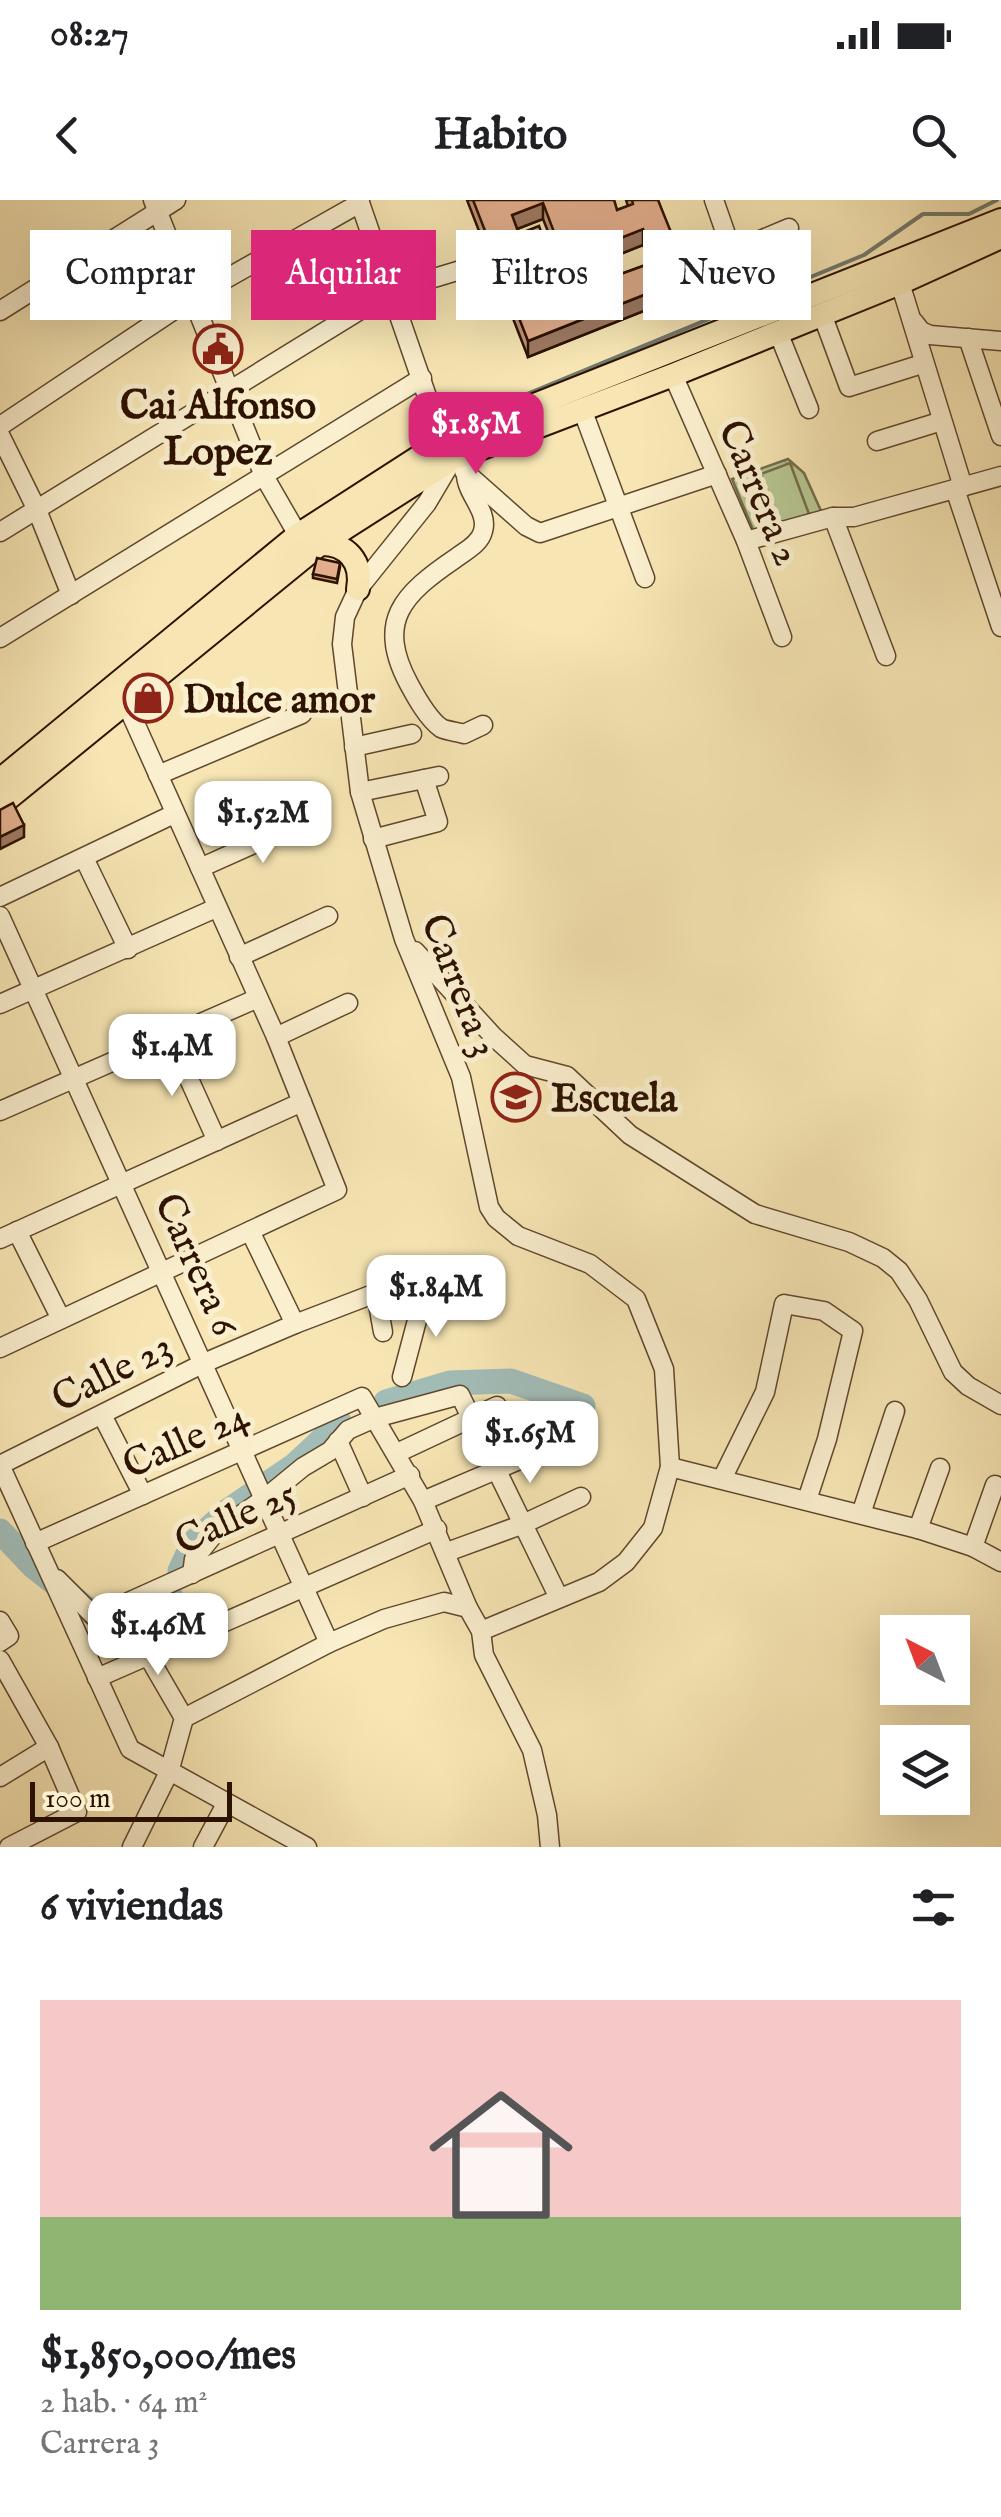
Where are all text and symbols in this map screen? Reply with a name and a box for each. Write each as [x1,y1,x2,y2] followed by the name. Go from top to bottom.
[50,11,129,59] text: 08:27
[434,107,567,164] text: Habito
[40,108,95,163] icon: back
[906,108,961,163] icon: search
[30,230,231,320] chip: Comprar
[251,230,436,320] chip: Alquilar
[456,230,623,320] chip: Filtros
[643,230,811,320] chip: Nuevo
[192,323,244,375] public building icon: Cai Alfonso Lopez
[120,382,316,479] place label: Cai Alfonso Lopez
[395,392,557,477] pin: $1.85M
[431,404,521,445] text: $1.85M
[704,413,811,574] street label: Carrera 2
[122,672,174,724] shop icon: Dulce amor
[183,676,375,727] place label: Dulce amor
[182,781,344,866] pin: $1.52M
[216,793,310,834] text: $1.52M
[407,907,508,1065] street label: Carrera 3
[102,1014,242,1099] pin: $1.4M
[131,1026,213,1067] text: $1.4M
[490,1071,542,1123] school or university icon: Escuela
[551,1075,678,1126] place label: Escuela
[141,1186,249,1346] street label: Carrera 6
[355,1255,517,1340] pin: $1.84M
[389,1267,483,1308] text: $1.84M
[44,1322,181,1426] street label: Calle 23
[115,1392,258,1493] street label: Calle 24
[449,1401,611,1486] pin: $1.65M
[484,1413,576,1454] text: $1.65M
[168,1470,305,1568] street label: Calle 25
[77,1593,239,1678] pin: $1.46M
[110,1605,206,1646] text: $1.46M
[880,1615,970,1705] north arrow
[880,1615,970,1815] map controls
[880,1725,970,1815] button: layers
[30,1777,232,1822] scale bar
[45,1782,111,1817] text: 100 m
[906,1880,961,1935] icon: filters
[40,1881,223,1934] text: 6 viviendas
[411,2065,591,2245] icon: home
[40,2330,296,2383] text: $1,850,000/mes
[40,2383,208,2424] text: 2 hab. · 64 m²
[40,2424,159,2465] text: Carrera 3

